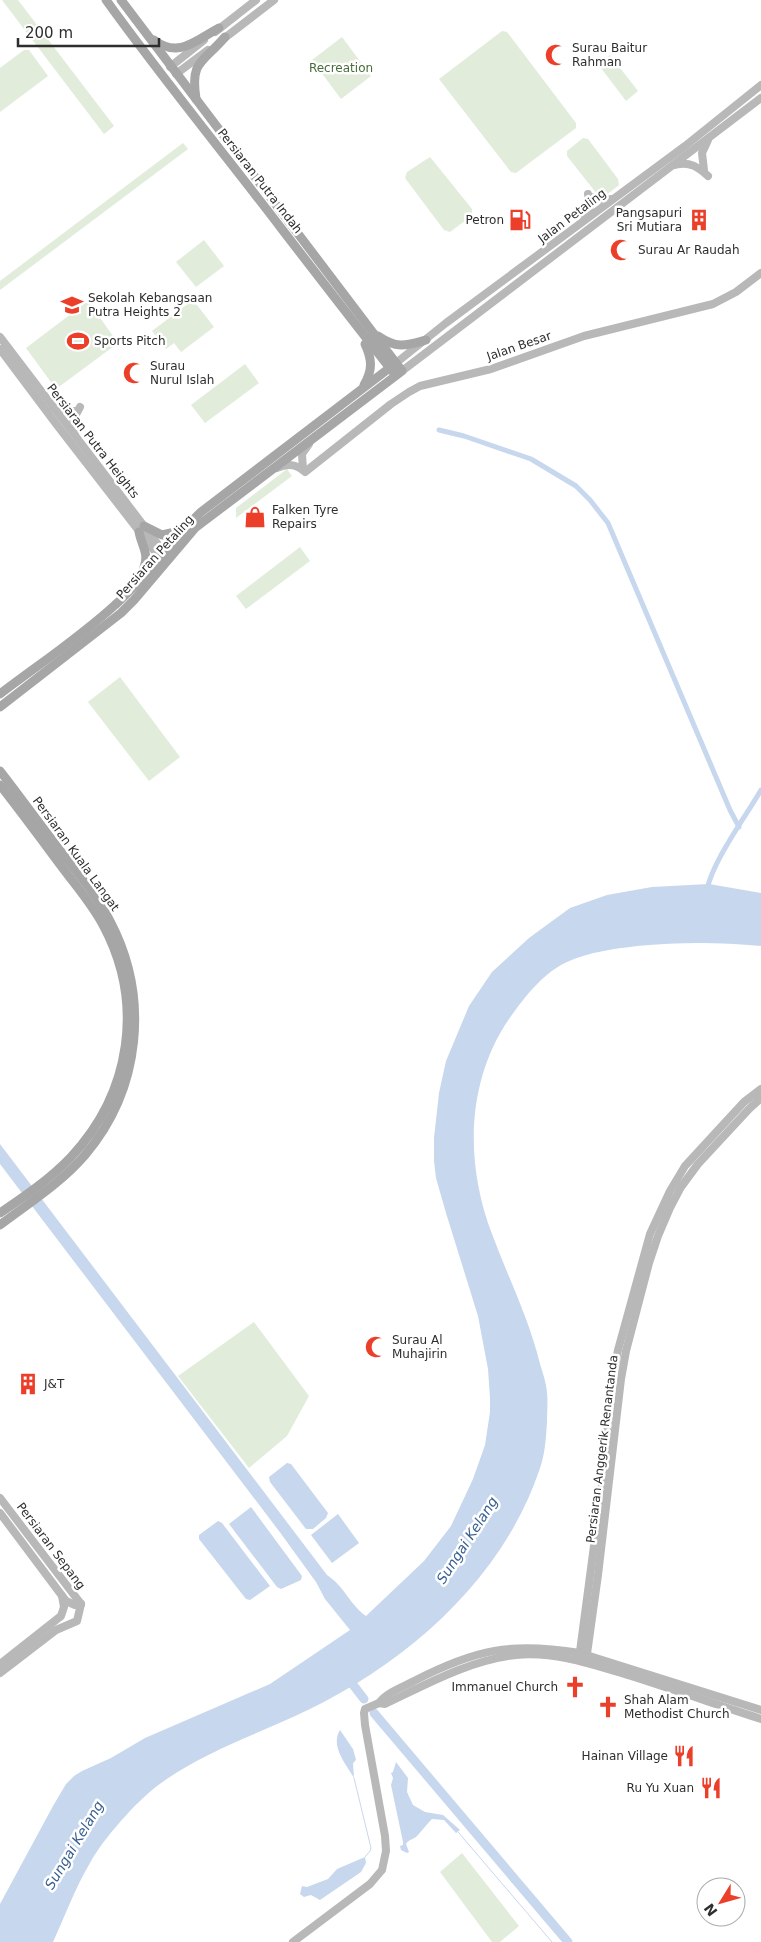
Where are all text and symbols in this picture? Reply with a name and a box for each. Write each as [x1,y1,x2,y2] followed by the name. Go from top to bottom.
[18,15,159,47] scale bar
[25,24,73,42] text: 200 m
[572,41,647,69] place label: Surau Baitur Rahman
[543,42,569,68] mosque icon: Surau Baitur Rahman
[309,61,373,75] park label: Recreation
[215,126,305,236] street label: Persiaran Putra Indah
[535,186,609,247] street label: Jalan Petaling
[616,206,682,234] place label: Pangsapuri Sri Mutiara
[507,207,533,233] fuel station icon: Petron
[686,207,712,233] building icon: Pangsapuri Sri Mutiara
[465,213,504,227] place label: Petron
[608,237,634,263] mosque icon: Surau Ar Raudah
[638,243,740,257] place label: Surau Ar Raudah
[88,291,212,319] place label: Sekolah Kebangsaan Putra Heights 2
[59,292,85,318] school or university icon: Sekolah Kebangsaan Putra Heights 2
[65,328,91,354] sports icon: Sports Pitch
[484,328,553,364] street label: Jalan Besar
[94,334,166,348] place label: Sports Pitch
[150,359,214,387] place label: Surau Nurul Islah
[121,360,147,386] mosque icon: Surau Nurul Islah
[44,381,142,501] street label: Persiaran Putra Heights
[272,503,338,531] place label: Falken Tyre Repairs
[242,504,268,530] shop icon: Falken Tyre Repairs
[114,512,196,602] street label: Persiaran Petaling
[30,794,122,914] street label: Persiaran Kuala Langat
[392,1333,447,1361] place label: Surau Al Muhajirin
[363,1334,389,1360] mosque icon: Surau Al Muhajirin
[583,1354,621,1544] street label: Persiaran Anggerik Renantanda
[15,1371,41,1397] building icon: J&T
[43,1377,65,1391] place label: J&T
[433,1494,501,1586] water label: Sungai Kelang
[14,1500,88,1592] street label: Persiaran Sepang
[562,1674,588,1700] church icon: Immanuel Church
[452,1680,558,1694] place label: Immanuel Church
[624,1693,730,1721] place label: Shah Alam Methodist Church
[595,1694,621,1720] church icon: Shah Alam Methodist Church
[671,1743,697,1769] restaurant icon: Hainan Village
[582,1749,668,1763] place label: Hainan Village
[698,1775,724,1801] restaurant icon: Ru Yu Xuan
[627,1781,694,1795] place label: Ru Yu Xuan
[41,1798,107,1892] water label: Sungai Kelang
[696,1877,746,1927] north arrow
[701,1900,721,1919] text: N

